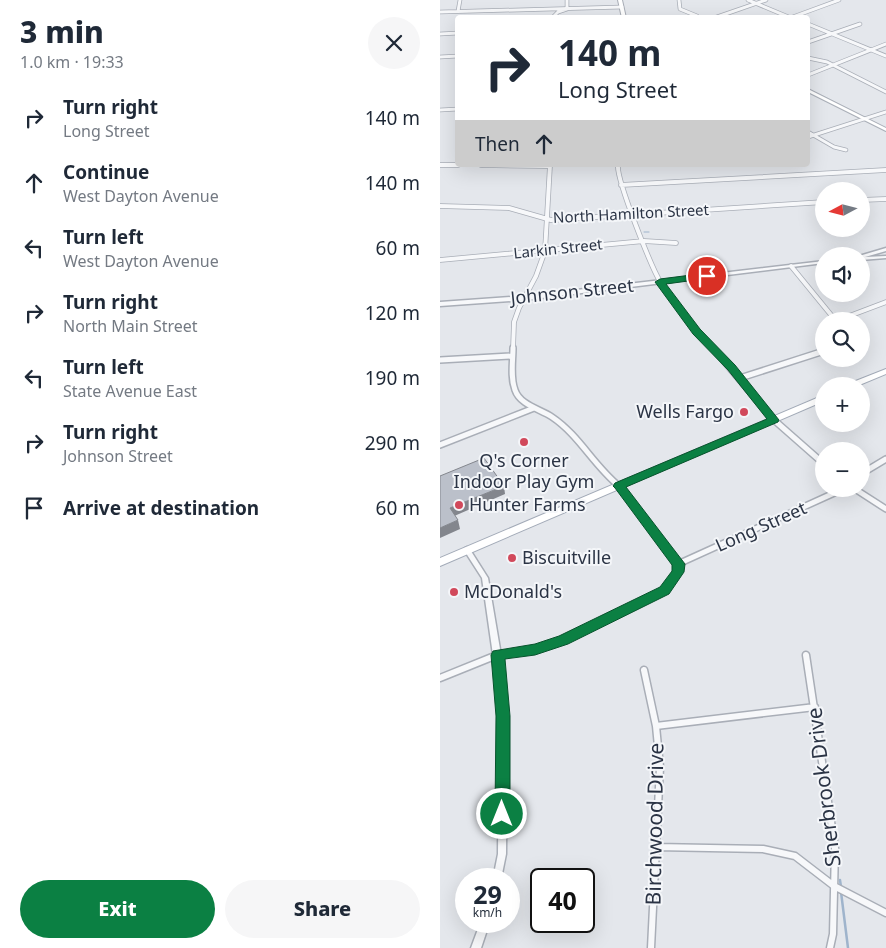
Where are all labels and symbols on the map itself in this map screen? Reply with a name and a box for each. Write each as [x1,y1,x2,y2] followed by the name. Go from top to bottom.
[815,182,870,238] north arrow
[552,199,710,227] street label: North Hamilton Street
[512,233,604,263] street label: Larkin Street
[686,255,728,297] pin
[507,273,635,310] street label: Johnson Street
[636,399,734,423] place label: Wells Fargo
[738,406,750,418] marker: Wells Fargo
[518,436,530,448] marker: Q's Corner Indoor Play Gym
[454,448,594,493] place label: Q's Corner Indoor Play Gym
[469,492,586,516] place label: Hunter Farms
[711,495,810,557] street label: Long Street
[453,499,465,511] marker: Hunter Farms
[522,545,611,569] place label: Biscuitville
[506,552,518,564] marker: Biscuitville
[464,579,562,603] place label: McDonald's
[448,586,460,598] marker: McDonald's
[799,706,847,868] street label: Sherbrook Drive
[639,742,669,906] street label: Birchwood Drive
[475,787,527,839] position arrow
[530,868,595,933] speed limit sign: 40

